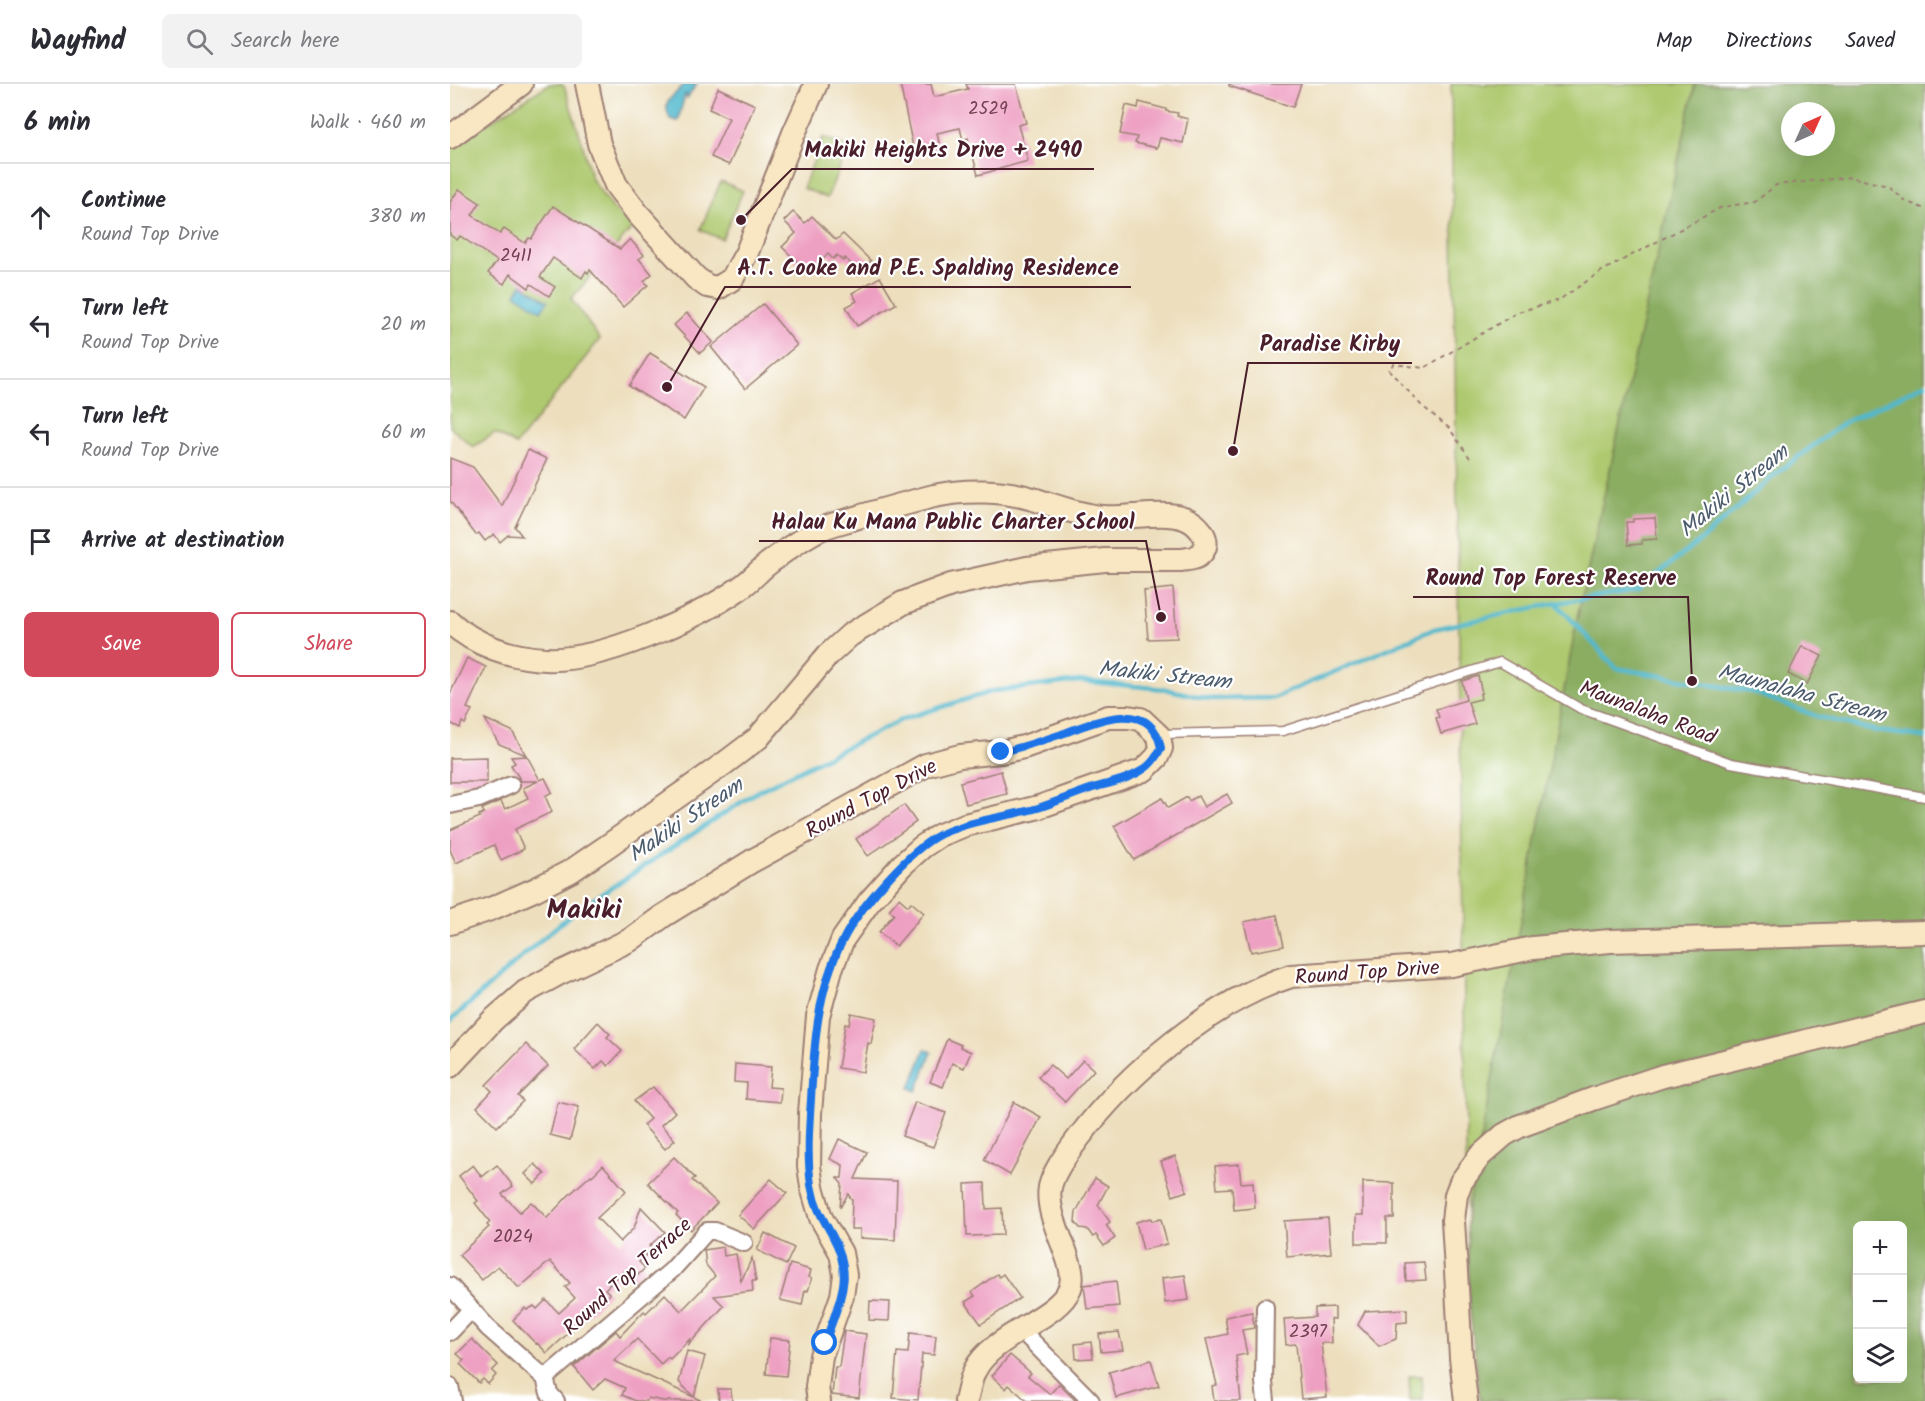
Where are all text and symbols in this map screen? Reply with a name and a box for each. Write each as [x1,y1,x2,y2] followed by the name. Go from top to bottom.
[162,14,582,68] search box
[30,19,126,64] text: Wayfind
[231,24,339,59] text: Search here
[183,25,216,58] icon: search
[1656,25,1692,58] text: Map
[1725,25,1812,58] text: Directions
[1845,25,1895,58] text: Saved
[968,95,1008,124] house number: 2529
[24,102,91,144] text: 6 min
[1781,102,1835,156] north arrow
[310,107,426,139] text: Walk · 460 m
[792,129,1094,169] callout: Makiki Heights Drive + 2490
[804,134,1083,169] text: Makiki Heights Drive + 2490
[81,184,166,219] text: Continue
[24,201,57,234] icon: ahead
[369,201,426,233] text: 380 m
[81,219,219,251] text: Round Top Drive
[500,242,532,271] house number: 2411
[725,247,1131,287] callout: A.T. Cooke and P.E. Spalding Residence
[737,252,1119,287] text: A.T. Cooke and P.E. Spalding Residence
[81,292,168,327] text: Turn left
[24,309,57,342] icon: left
[380,309,426,341] text: 20 m
[1248,323,1412,363] callout: Paradise Kirby
[81,327,219,359] text: Round Top Drive
[1260,328,1401,363] text: Paradise Kirby
[81,400,168,435] text: Turn left
[24,417,57,450] icon: left
[381,417,426,449] text: 60 m
[81,435,219,467] text: Round Top Drive
[1672,436,1798,547] water label: Makiki Stream
[759,501,1146,541] callout: Halau Ku Mana Public Charter School
[771,506,1135,541] text: Halau Ku Mana Public Charter School
[81,524,284,559] text: Arrive at destination
[24,525,57,558] icon: arrive
[1413,557,1688,597] callout: Round Top Forest Reserve
[1425,562,1677,597] text: Round Top Forest Reserve
[24,612,219,677] button: Save
[231,612,426,677] button: Share
[1097,652,1234,701] water label: Makiki Stream
[1714,655,1890,734] water label: Maunalaha Stream
[1574,672,1721,755] street label: Maunalaha Road
[987,738,1013,764] route end
[800,750,944,848] street label: Round Top Drive
[622,769,752,873] water label: Makiki Stream
[547,889,622,932] district label: Makiki
[1294,952,1441,995] street label: Round Top Drive
[556,1209,701,1344] street label: Round Top Terrace
[1853,1221,1907,1383] map controls
[1853,1221,1907,1275] button: +
[493,1223,533,1252] house number: 2024
[1853,1275,1907,1329] button: −
[1289,1318,1328,1347] house number: 2397
[811,1329,837,1355] route start
[1853,1329,1907,1383] button: layers

